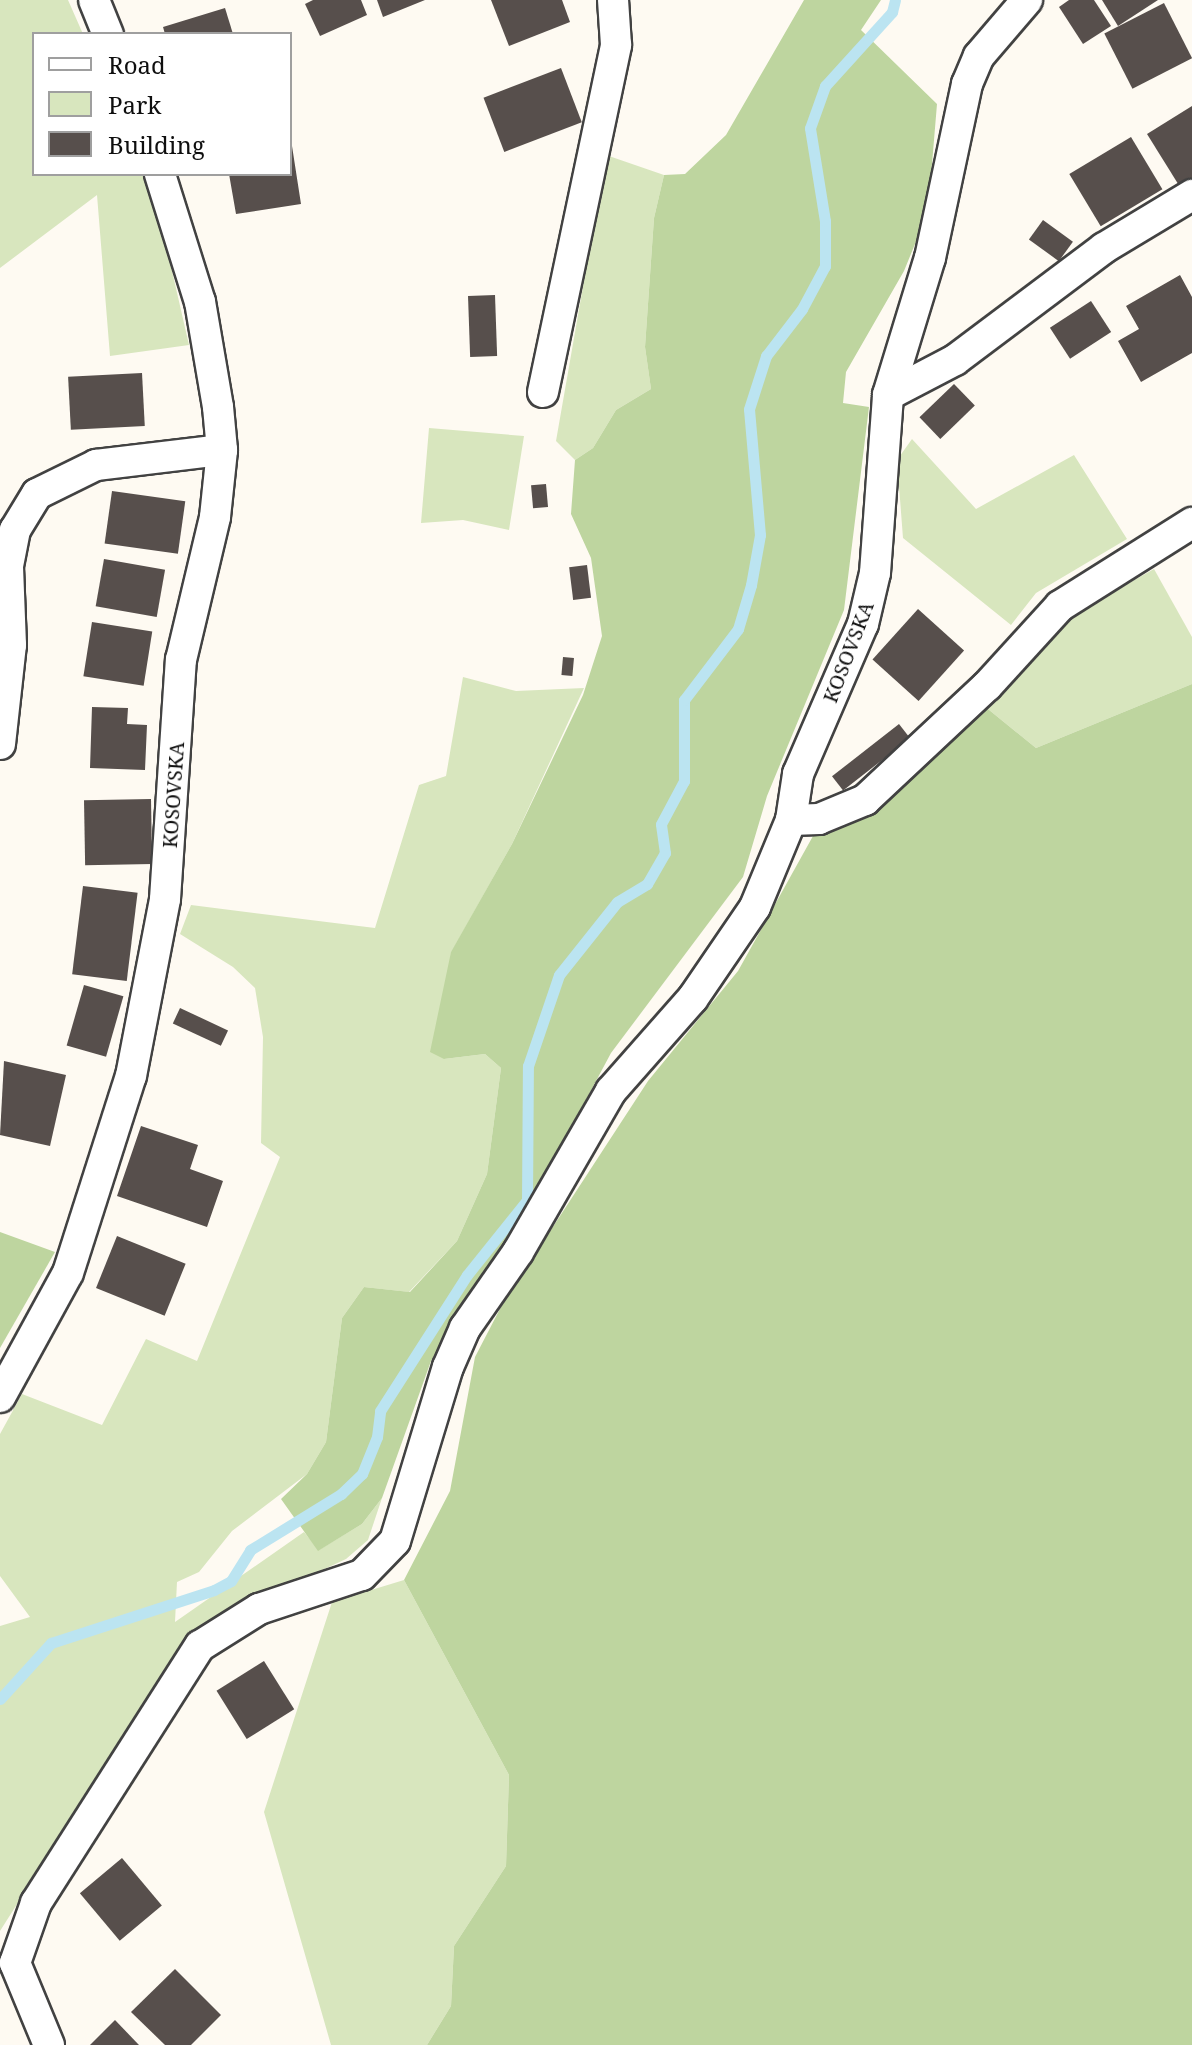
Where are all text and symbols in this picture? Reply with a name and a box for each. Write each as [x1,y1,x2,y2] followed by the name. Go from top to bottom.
[32,32,292,176] legend
[108,48,166,81] text: Road
[108,88,161,121] text: Park
[108,128,205,161] text: Building
[818,598,878,706] street label: KOSOVSKA
[157,741,189,849] street label: KOSOVSKA

